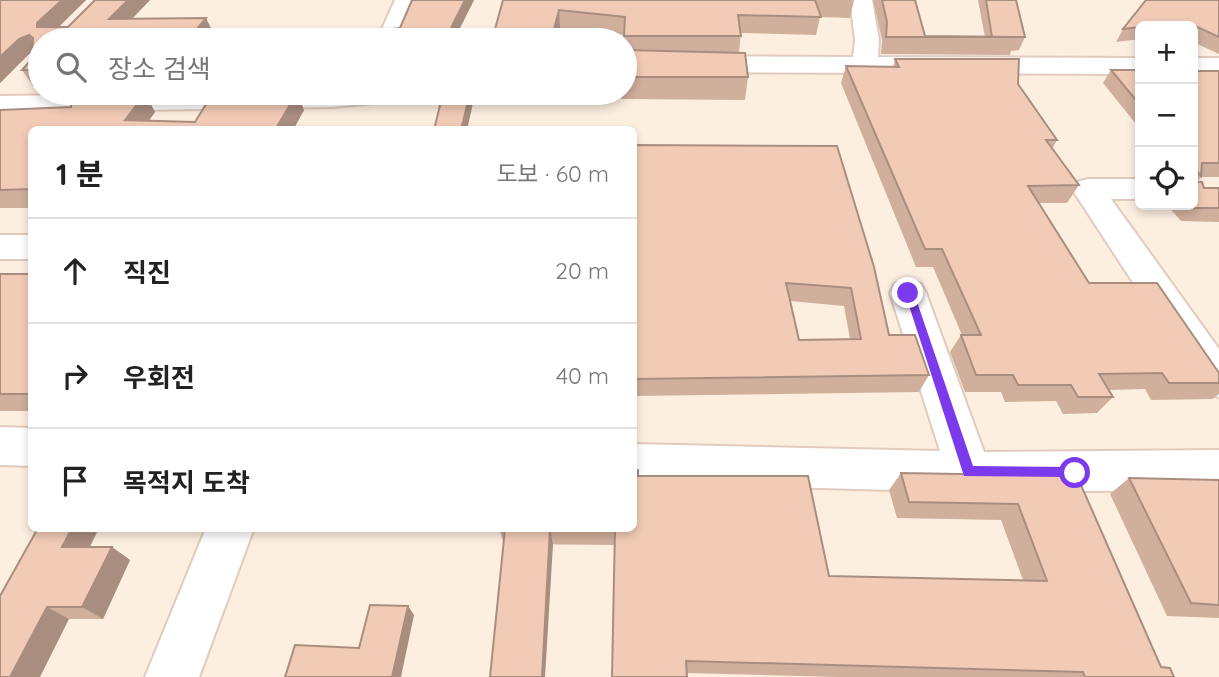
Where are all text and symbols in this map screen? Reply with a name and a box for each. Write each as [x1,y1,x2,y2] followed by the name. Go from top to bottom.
[1135,21,1198,210] map controls
[1135,21,1198,84] button: +
[28,28,637,105] search box
[52,48,90,86] icon: search
[108,52,211,85] text: 장소 검색
[1135,84,1198,147] button: −
[1135,147,1198,210] button: locate
[56,155,104,193] text: 1 분
[496,159,609,188] text: 도보 · 60 m
[56,252,94,290] icon: ahead
[123,256,171,289] text: 직진
[555,256,609,285] text: 20 m
[892,277,923,308] route end
[56,357,94,395] icon: right
[123,361,195,394] text: 우회전
[556,361,609,390] text: 40 m
[1059,457,1090,488] route start
[56,462,94,500] icon: arrive
[123,466,250,499] text: 목적지 도착

